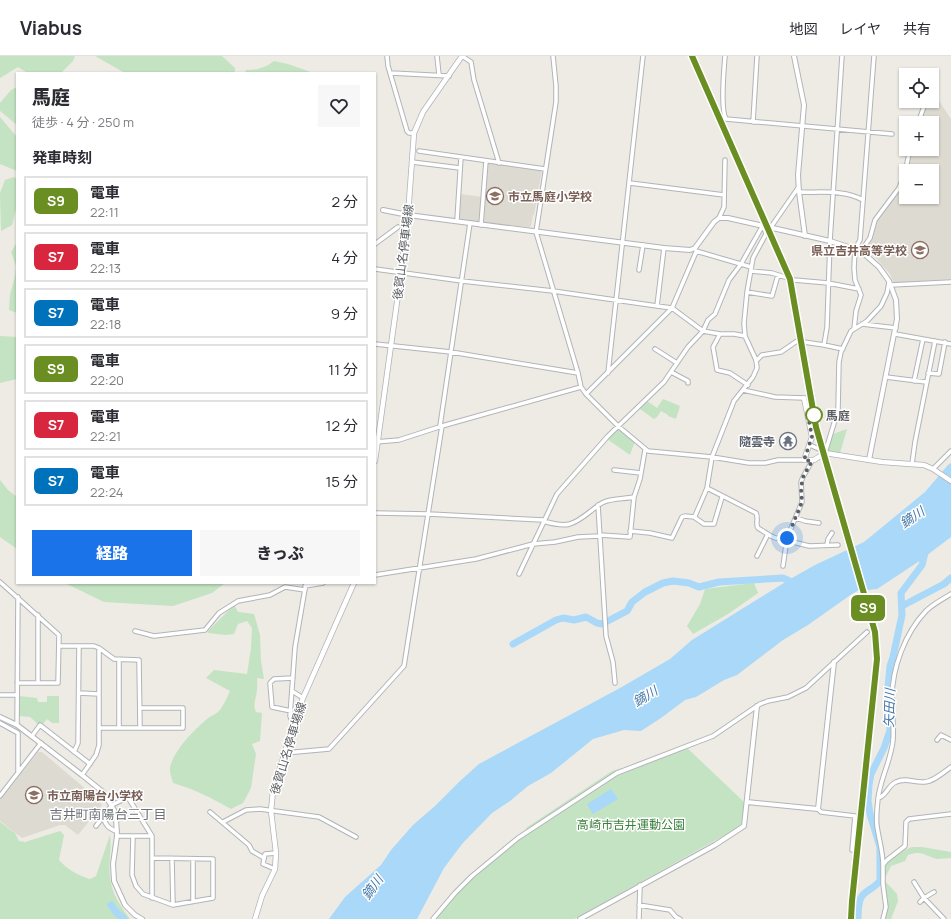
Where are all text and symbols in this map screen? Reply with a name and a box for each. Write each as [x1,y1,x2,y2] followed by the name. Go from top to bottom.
[20,15,82,41] text: Viabus
[789,19,817,38] text: 地図
[839,19,881,38] text: レイヤ
[903,19,931,38] text: 共有
[899,68,939,204] map controls
[899,68,939,108] button: locate
[32,84,70,110] text: 馬庭
[318,85,360,127] button: heart
[32,113,134,131] text: 徒歩 · 4 分 · 250 m
[899,116,939,156] button: +
[32,147,92,168] text: 発車時刻
[899,164,939,204] button: −
[90,182,120,203] text: 電車
[485,186,505,206] school or university icon: 市立馬庭小学校
[508,188,592,205] place label: 市立馬庭小学校
[47,191,65,210] text: S9
[331,191,358,212] text: 2 分
[90,203,119,221] text: 22:11
[389,203,417,301] street label: 後賀山名停車場線
[90,238,120,259] text: 電車
[910,240,930,260] school or university icon: 県立吉井高等学校
[811,242,907,259] place label: 県立吉井高等学校
[48,247,64,266] text: S7
[331,247,358,268] text: 4 分
[90,259,121,277] text: 22:13
[90,294,120,315] text: 電車
[48,303,64,322] text: S7
[331,303,358,324] text: 9 分
[90,315,121,333] text: 22:18
[90,350,120,371] text: 電車
[47,359,65,378] text: S9
[328,359,358,380] text: 11 分
[90,371,124,389] text: 22:20
[90,406,120,427] text: 電車
[805,406,823,424] marker: 馬庭
[826,407,850,424] place label: 馬庭
[48,415,64,434] text: S7
[326,415,358,436] text: 12 分
[90,427,121,445] text: 22:21
[778,431,798,451] temple icon: 隨雲寺
[739,433,775,450] place label: 隨雲寺
[90,462,120,483] text: 電車
[48,471,64,490] text: S7
[325,471,358,492] text: 15 分
[90,483,124,501] text: 22:24
[896,501,929,532] water label: 鏑川
[777,528,797,548] your location
[32,530,192,576] button: 経路
[200,530,360,576] button: きっぷ
[850,595,886,621] line badge: S9
[859,598,877,617] text: S9
[629,681,662,710] water label: 鏑川
[879,686,899,728] water label: 矢田川
[266,700,310,796] street label: 後賀山名停車場線
[24,785,44,805] school or university icon: 市立南陽台小学校
[47,787,143,804] place label: 市立南陽台小学校
[49,805,167,823] district label: 吉井町南陽台三丁目
[577,816,685,833] park label: 高崎市吉井運動公園
[357,870,388,903] water label: 鏑川

